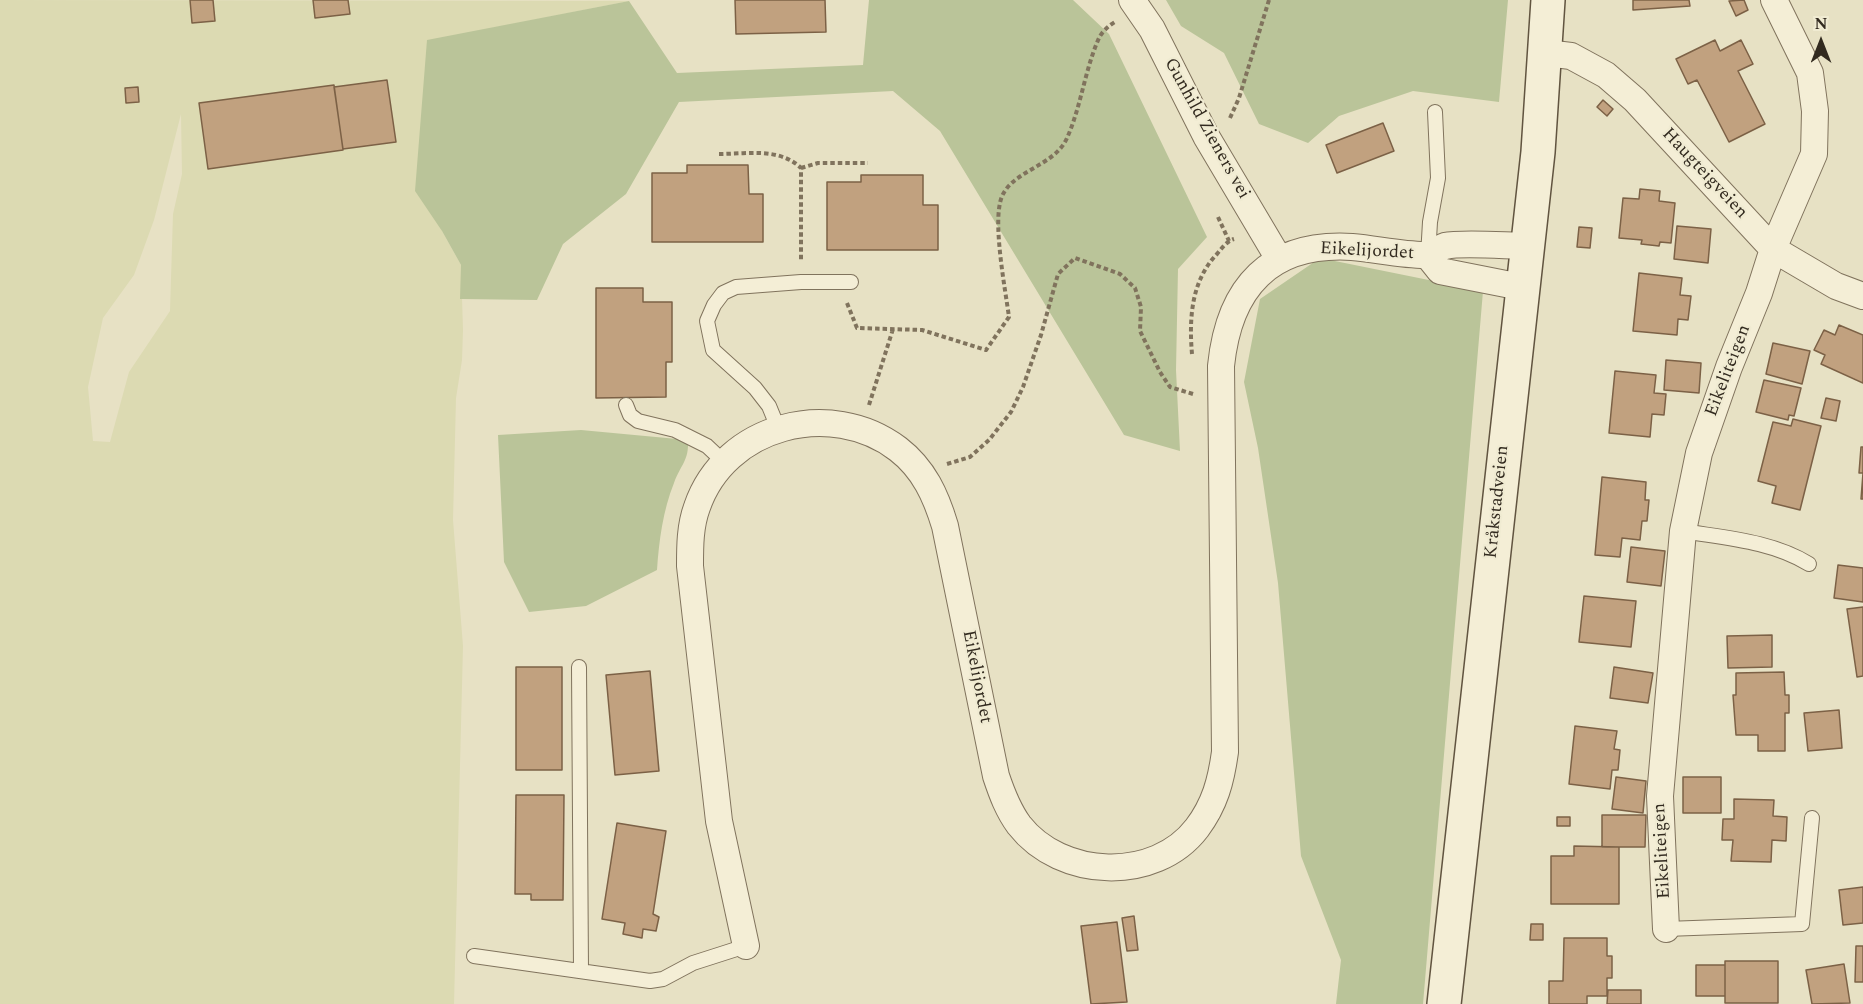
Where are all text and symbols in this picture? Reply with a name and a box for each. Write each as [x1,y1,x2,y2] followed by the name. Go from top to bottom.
[1791,12,1851,72] north arrow
[1814,12,1828,36] text: N
[1158,55,1254,203] street label: Gunhild Zieners vei
[1657,124,1751,224] street label: Haugteigveien
[1319,239,1415,265] street label: Eikelijordet
[1702,322,1756,420] street label: Eikeliteigen
[1481,444,1515,560] street label: Kråkstadveien
[956,629,996,725] street label: Eikelijordet
[1650,802,1676,900] street label: Eikeliteigen

